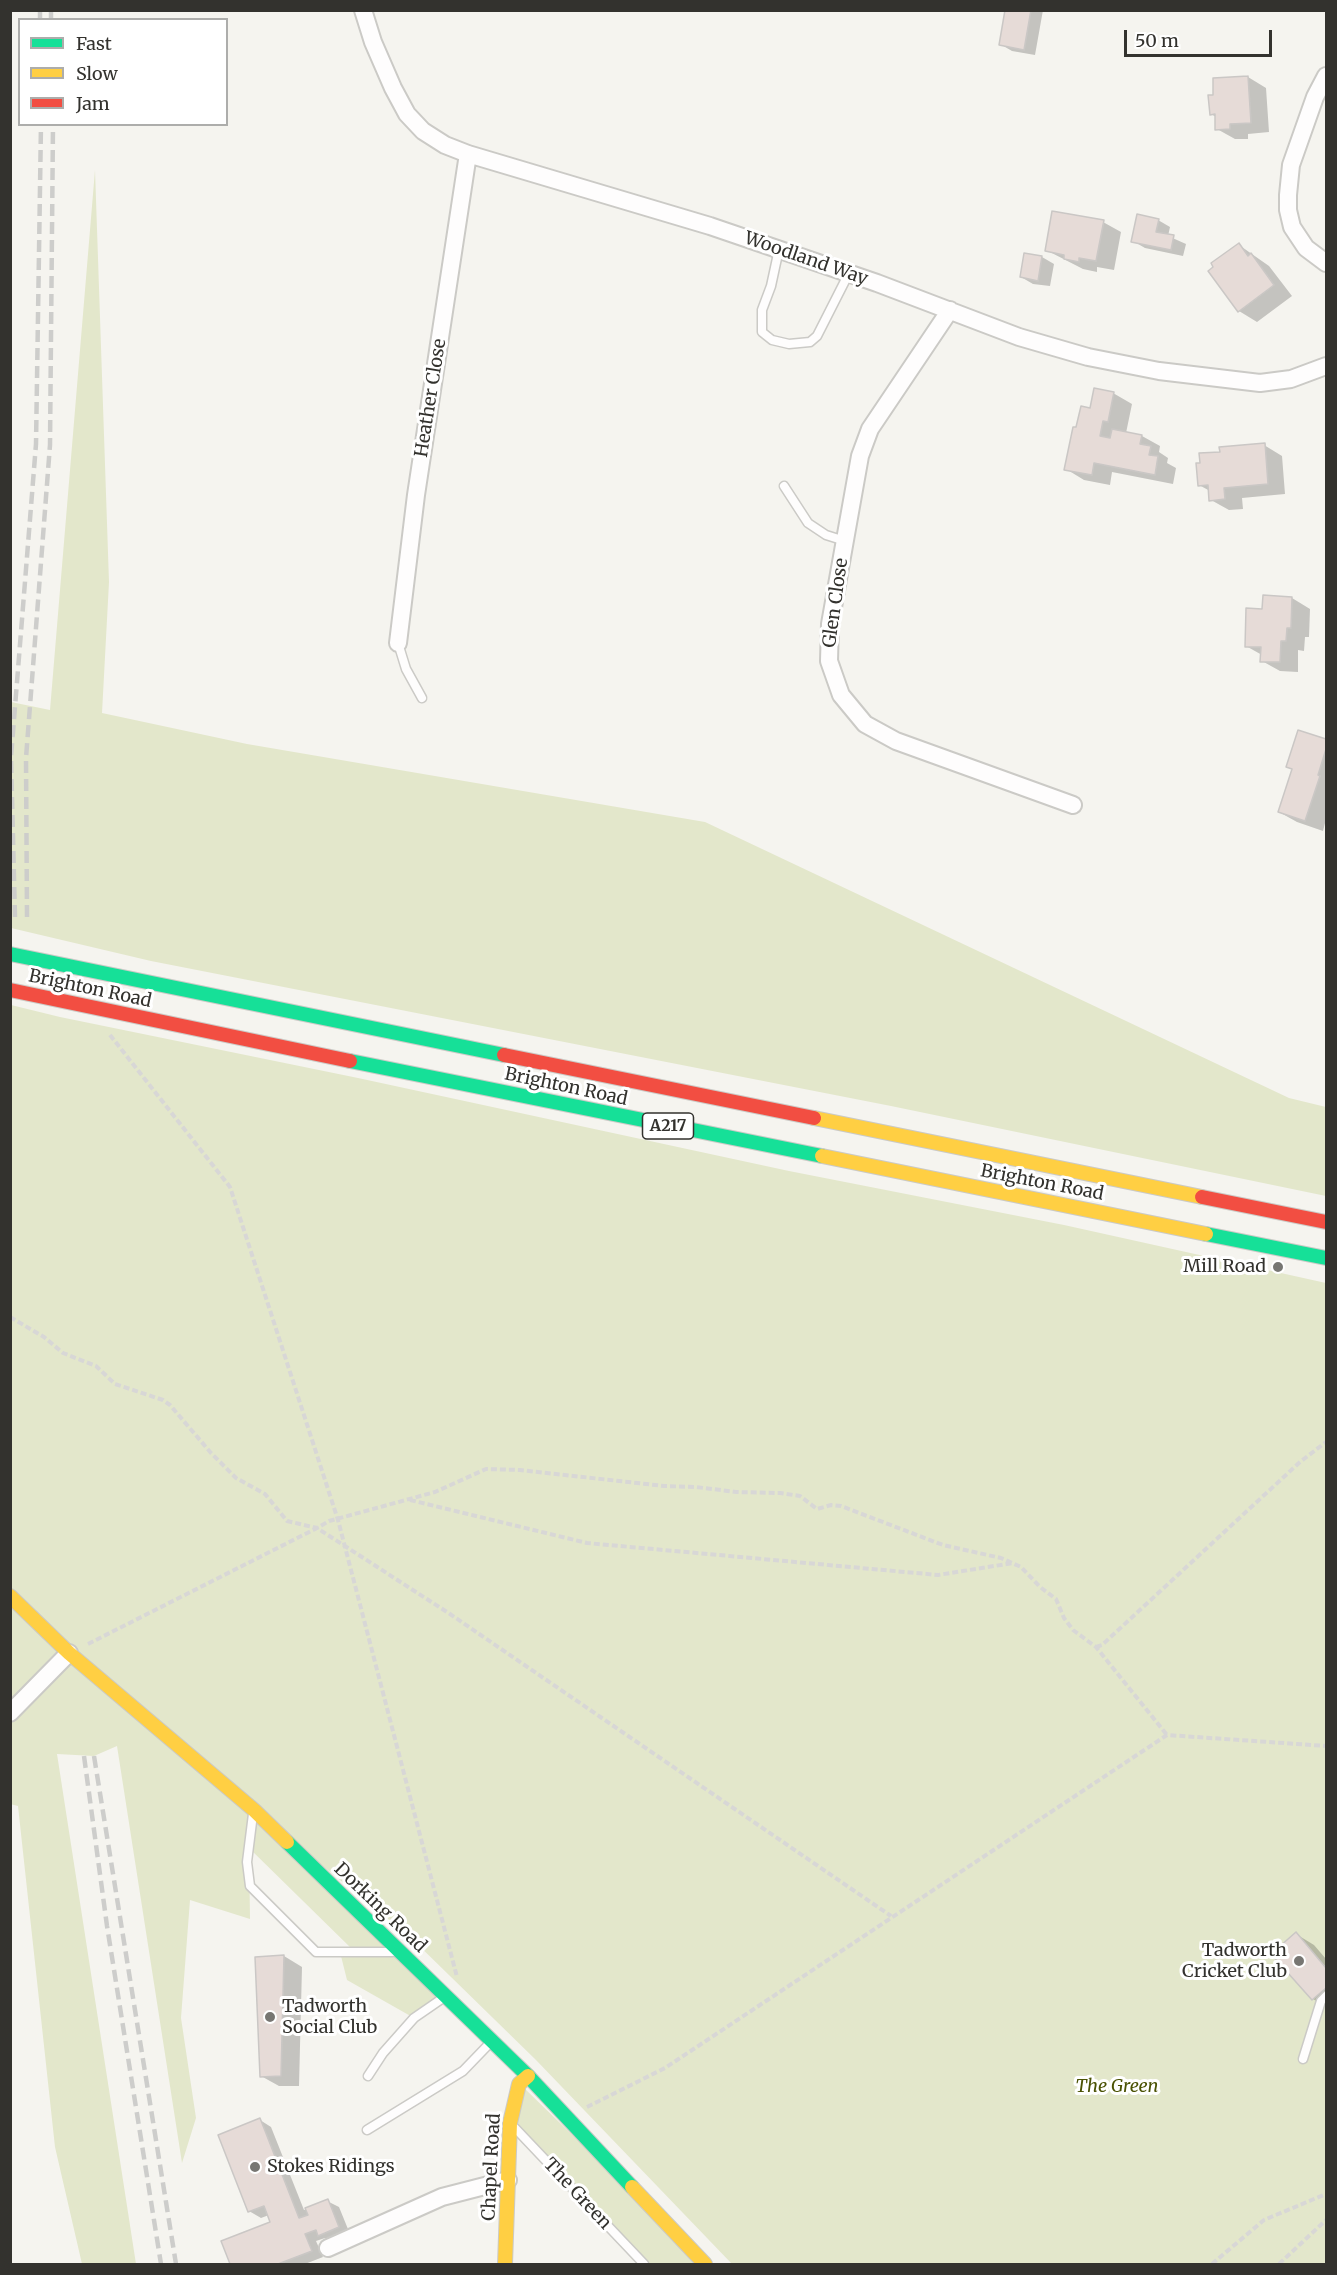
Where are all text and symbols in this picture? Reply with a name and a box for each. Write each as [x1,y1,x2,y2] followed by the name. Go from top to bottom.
[18,18,228,126] legend
[1127,18,1276,56] scale bar
[1135,29,1179,52] text: 50 m
[76,32,112,55] text: Fast
[76,62,118,85] text: Slow
[76,92,110,115] text: Jam
[741,228,871,290] street label: Woodland Way
[411,337,451,459] street label: Heather Close
[819,557,853,649] street label: Glen Close
[27,965,153,1013] street label: Brighton Road
[503,1063,629,1111] street label: Brighton Road
[642,1113,694,1139] road number: A217
[979,1160,1105,1206] street label: Brighton Road
[1183,1256,1266,1278] place label: Mill Road
[1271,1260,1285,1274] marker: Mill Road
[329,1859,431,1957] street label: Dorking Road
[1182,1940,1287,1982] place label: Tadworth Cricket Club
[1292,1954,1306,1968] marker: Tadworth Cricket Club
[282,1996,377,2038] place label: Tadworth Social Club
[263,2010,277,2024] marker: Tadworth Social Club
[1076,2076,1158,2098] park label: The Green
[478,2113,506,2221] street label: Chapel Road
[539,2154,615,2234] street label: The Green
[267,2156,395,2178] place label: Stokes Ridings
[248,2160,262,2174] marker: Stokes Ridings

